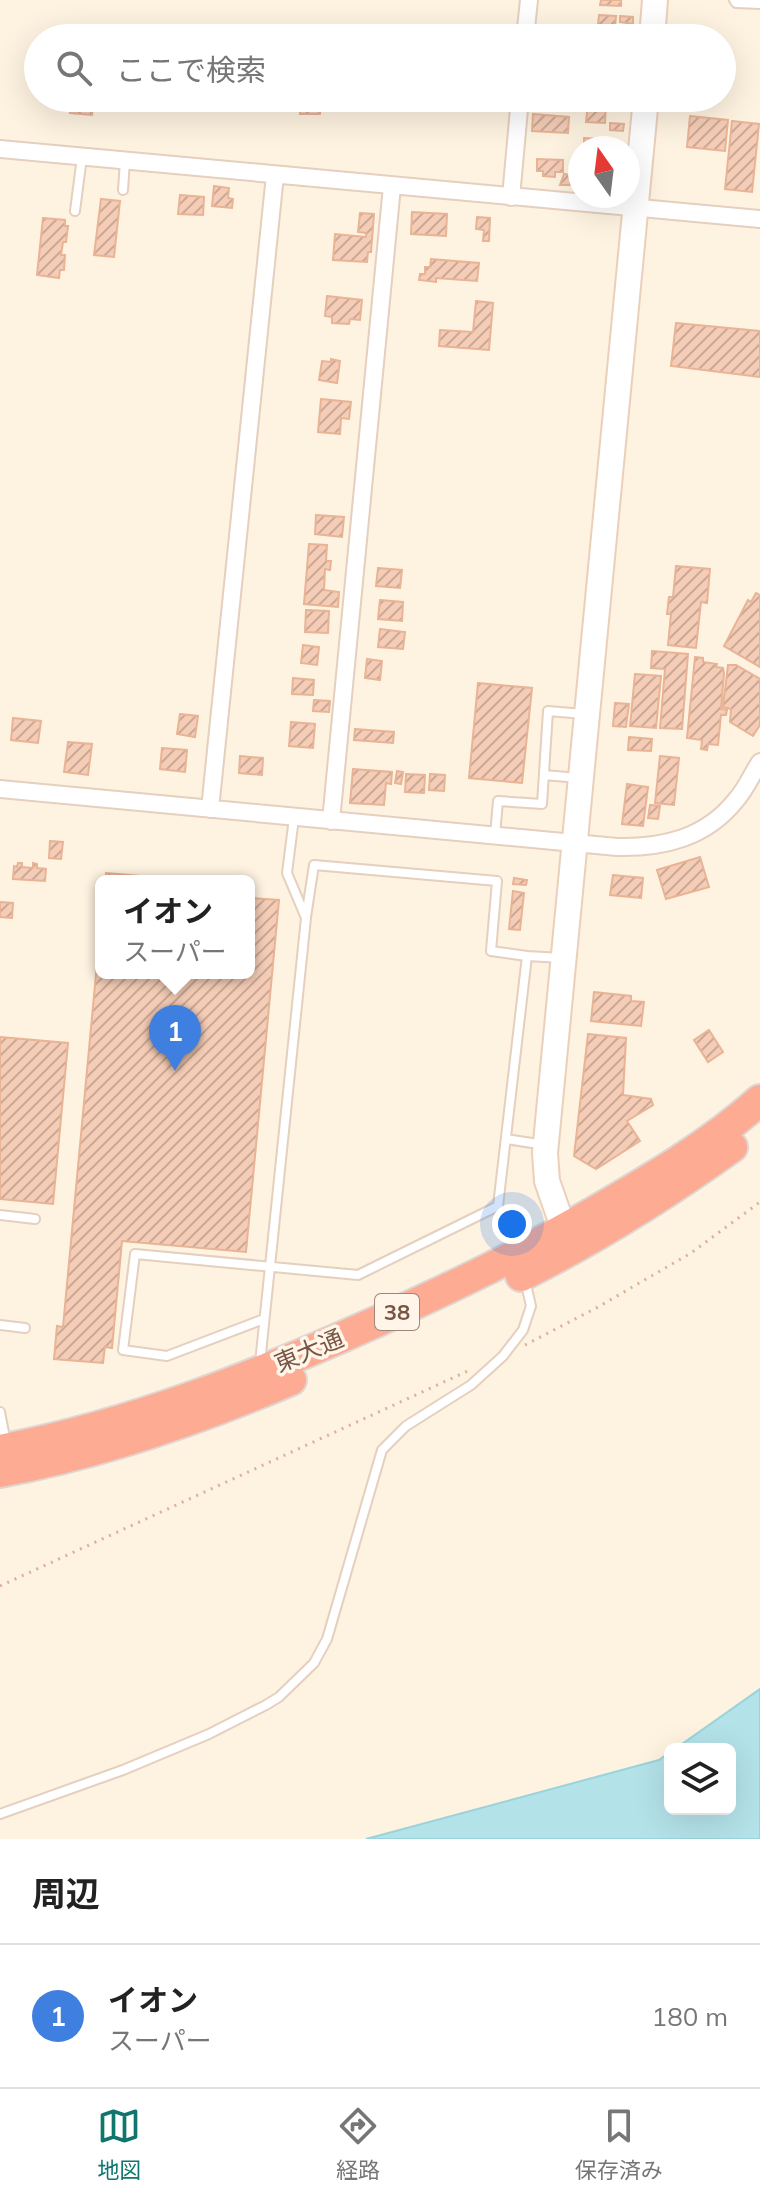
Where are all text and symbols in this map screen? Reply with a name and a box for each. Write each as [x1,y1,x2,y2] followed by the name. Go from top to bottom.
[24,24,736,112] search box
[52,46,96,90] icon: search
[116,51,266,89] text: ここで検索
[568,136,640,208] north arrow
[95,875,255,979] popup
[123,892,213,930] text: イオン
[123,935,227,968] text: スーパー
[149,1005,201,1071] pin: 1
[492,1204,532,1244] your location
[375,1294,419,1330] road number: 38
[270,1322,348,1378] street label: 東大通
[664,1743,736,1815] map controls
[664,1743,736,1815] button: layers
[32,1872,100,1915] text: 周辺
[108,1981,198,2019] text: イオン
[50,2000,66,2033] text: 1
[652,2000,728,2033] text: 180 m
[108,2024,212,2057] text: スーパー
[97,2104,141,2184] tab: 地図
[336,2104,380,2184] tab: 経路
[575,2104,663,2184] tab: 保存済み

